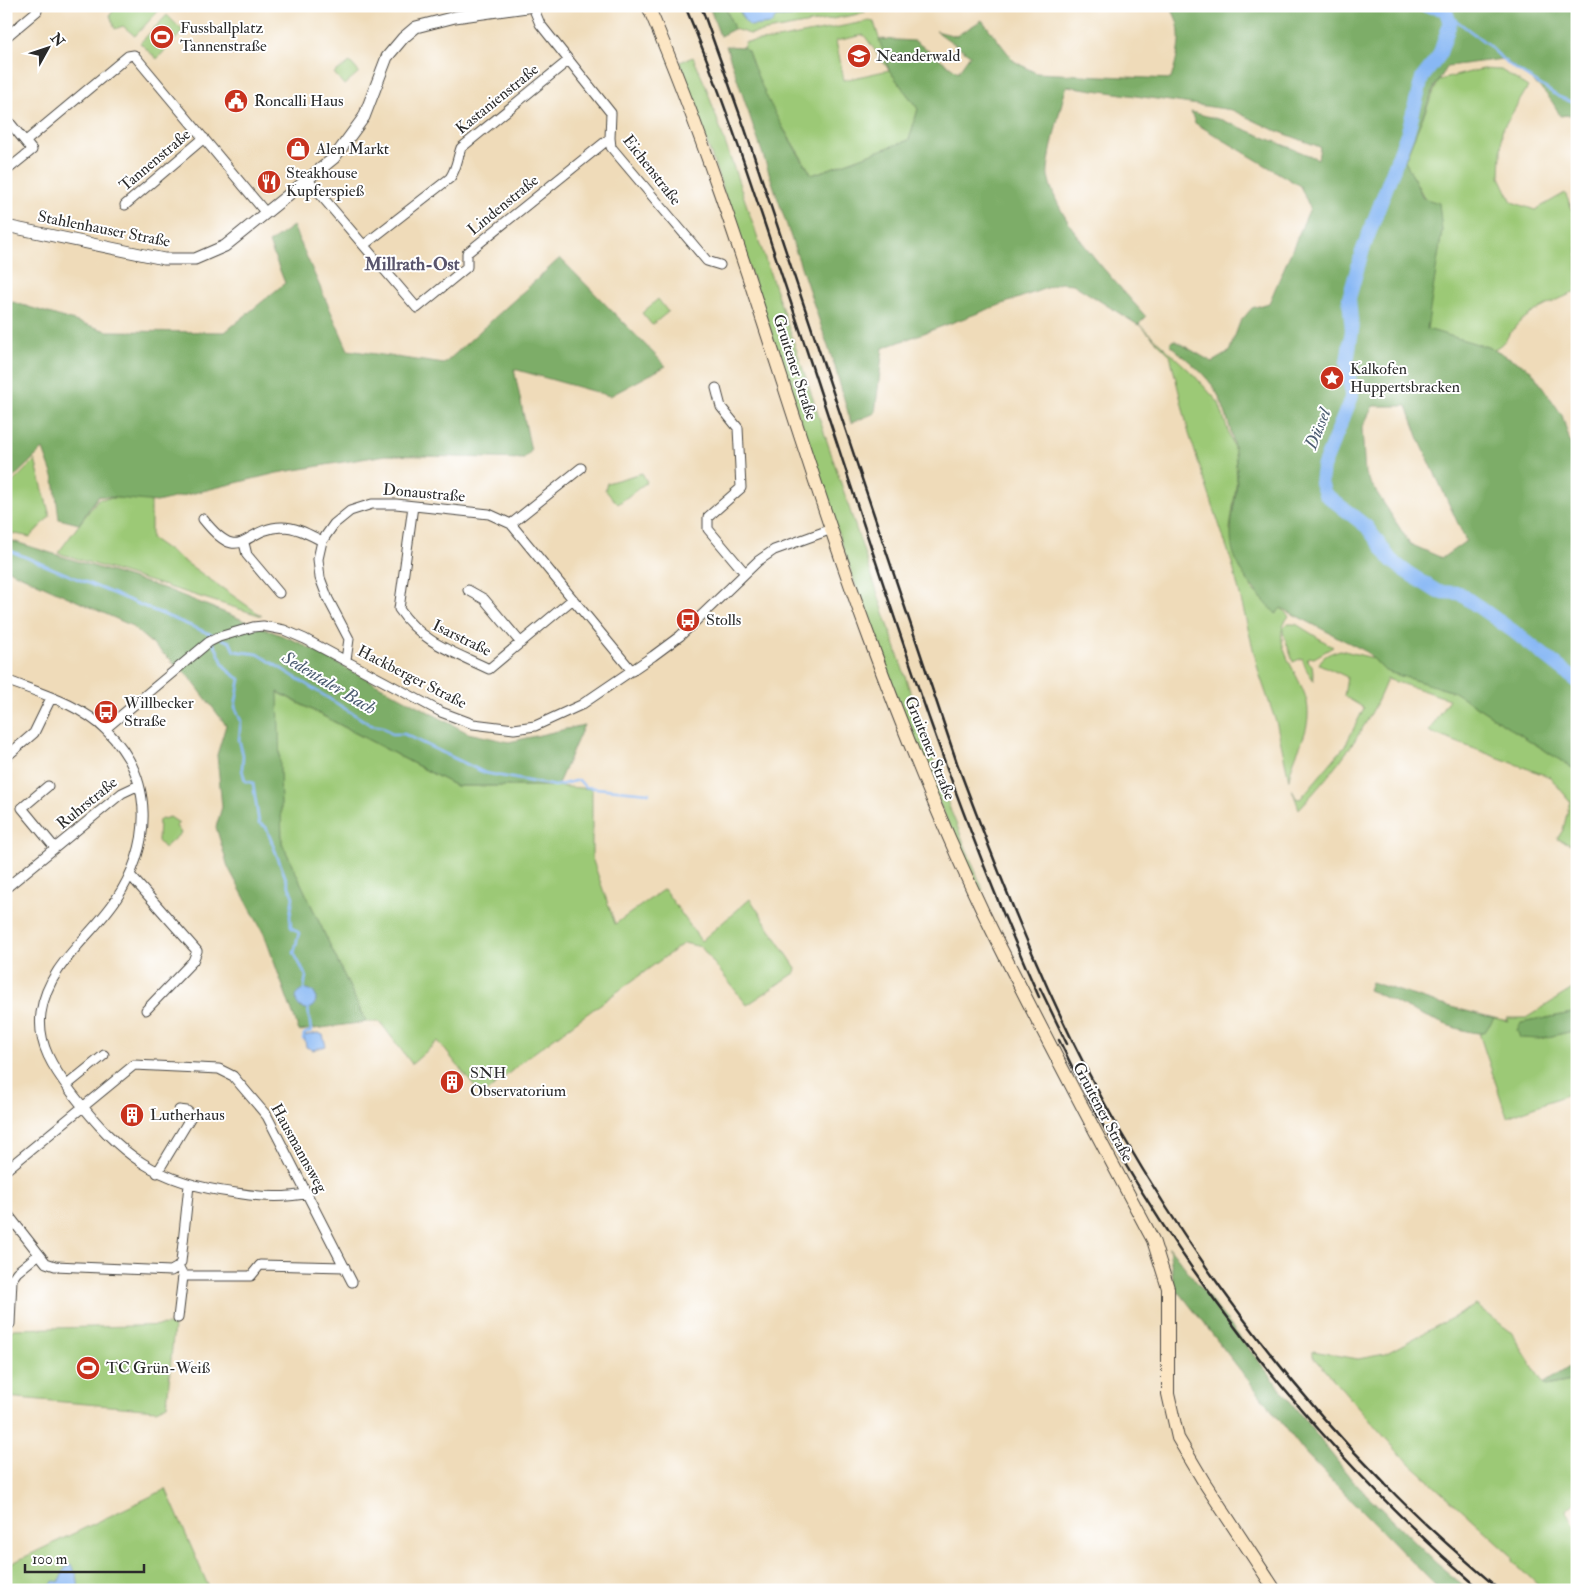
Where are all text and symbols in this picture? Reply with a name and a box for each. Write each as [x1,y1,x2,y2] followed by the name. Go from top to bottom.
[180,18,267,56] place label: Fussballplatz Tannenstraße
[22,22,72,72] north arrow
[149,24,175,50] sports icon: Fussballplatz Tannenstraße
[46,29,68,51] text: N
[846,43,872,69] school or university icon: Neanderwald
[876,46,960,66] place label: Neanderwald
[451,59,543,139] street label: Kastanienstraße
[223,88,249,114] public building icon: Roncalli Haus
[254,91,344,111] place label: Roncalli Haus
[115,124,195,196] street label: Tannenstraße
[618,131,686,210] street label: Eichenstraße
[285,136,311,162] shop icon: Alen Markt
[315,139,389,159] place label: Alen Markt
[286,163,364,202] place label: Steakhouse Kupferspieß
[256,169,282,195] restaurant icon: Steakhouse Kupferspieß
[464,170,543,240] street label: Lindenstraße
[36,206,172,252] street label: Stahlenhauser Straße
[363,253,460,276] district label: Millrath-Ost
[769,312,822,423] street label: Gruitener Straße
[1350,359,1460,398] place label: Kalkofen Huppertsbracken
[1319,365,1345,391] place icon: Kalkofen Huppertsbracken
[1299,404,1337,454] water label: Düssel
[382,479,466,507] street label: Donaustraße
[675,607,701,633] bus stop icon: Stolls
[706,610,741,630] place label: Stolls
[429,615,495,661] street label: Isarstraße
[354,641,470,713] street label: Hackberger Straße
[277,645,380,720] water label: Sedentaler Bach
[123,693,194,731] place label: Willbecker Straße
[900,693,960,803] street label: Gruitener Straße
[93,699,119,725] bus stop icon: Willbecker Straße
[53,772,122,834] street label: Ruhrstraße
[1068,1059,1138,1165] street label: Gruitener Straße
[470,1063,567,1101] place label: SNH Observatorium
[439,1069,465,1095] building icon: SNH Observatorium
[266,1100,332,1197] street label: Hausmannsweg
[119,1102,145,1128] building icon: Lutherhaus
[150,1105,225,1125] place label: Lutherhaus
[75,1355,101,1381] sports icon: TC Grün-Weiß
[106,1358,210,1378] place label: TC Grün-Weiß
[25,1541,144,1573] scale bar
[32,1550,68,1569] text: 100 m

